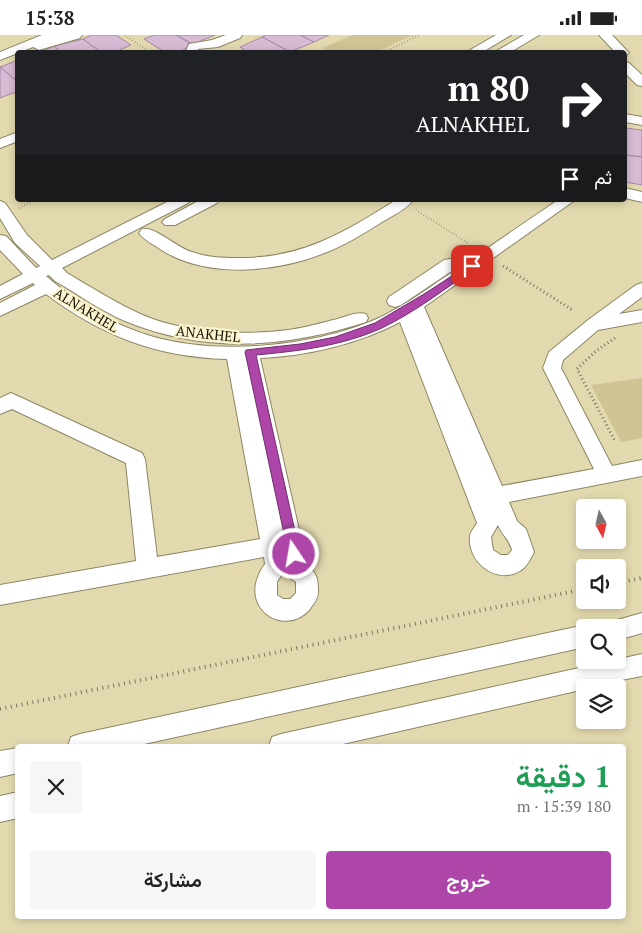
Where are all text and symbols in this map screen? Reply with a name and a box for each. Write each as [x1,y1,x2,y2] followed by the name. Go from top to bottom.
[25,5,74,30] text: 15:38
[448,65,529,111] text: 80 m
[547,70,612,135] icon: right
[416,109,529,138] text: ALNAKHEL
[594,164,612,189] text: ثم
[556,165,584,193] icon: arrive
[451,245,493,287] pin
[458,252,486,280] icon: arrive
[50,283,122,336] street label: ALNAKHEL
[175,321,241,346] street label: ANAKHEL
[576,499,626,549] north arrow
[576,499,626,729] map controls
[267,527,319,579] position arrow
[576,559,626,609] button: sound
[576,619,626,669] button: search
[576,679,626,729] button: layers
[516,756,611,796] text: 1 دقيقة
[30,761,82,813] button: close
[517,795,611,817] text: 180 m · 15:39
[30,851,316,909] button: مشاركة
[326,851,611,909] button: خروج

